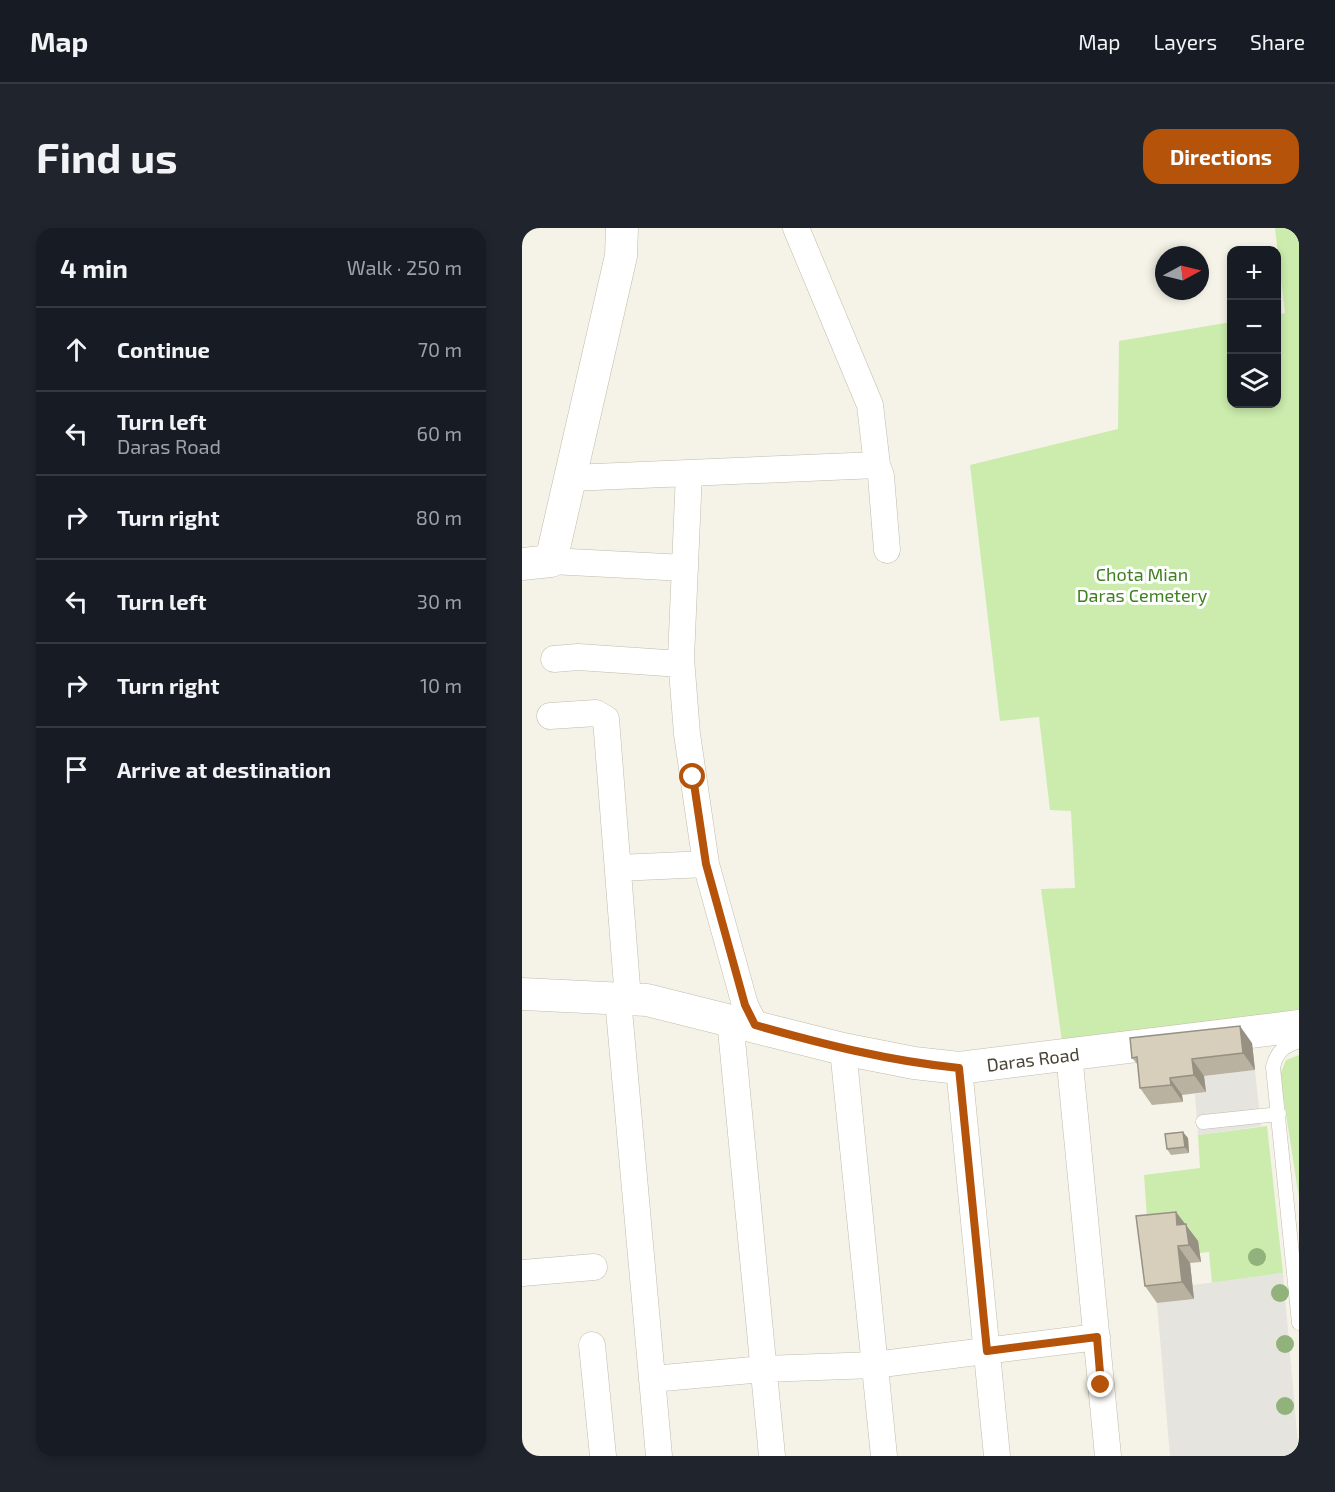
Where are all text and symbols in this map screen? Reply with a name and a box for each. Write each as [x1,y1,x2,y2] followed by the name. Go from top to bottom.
[30,24,88,58] text: Map
[1078,29,1120,54] text: Map
[1153,29,1217,54] text: Layers
[1250,29,1305,54] text: Share
[1143,129,1299,184] button: Directions
[36,131,178,181] text: Find us
[1155,246,1209,300] north arrow
[1227,246,1281,408] map controls
[1227,246,1281,300] button: +
[60,252,128,283] text: 4 min
[347,255,462,279] text: Walk · 250 m
[1227,300,1281,354] button: −
[60,333,93,366] icon: ahead
[117,336,210,362] text: Continue
[418,337,462,361] text: 70 m
[1227,354,1281,408] button: layers
[117,408,206,434] text: Turn left
[60,417,93,450] icon: left
[417,421,462,445] text: 60 m
[117,434,221,458] text: Daras Road
[60,501,93,534] icon: right
[117,504,219,530] text: Turn right
[416,505,462,529] text: 80 m
[1077,563,1208,606] park label: Chota Mian Daras Cemetery
[60,585,93,618] icon: left
[117,588,206,614] text: Turn left
[417,589,462,613] text: 30 m
[60,669,93,702] icon: right
[117,672,219,698] text: Turn right
[420,673,462,697] text: 10 m
[60,753,93,786] icon: arrive
[117,756,331,782] text: Arrive at destination
[679,763,705,789] route start
[985,1042,1081,1076] street label: Daras Road
[1087,1371,1113,1397] route end

